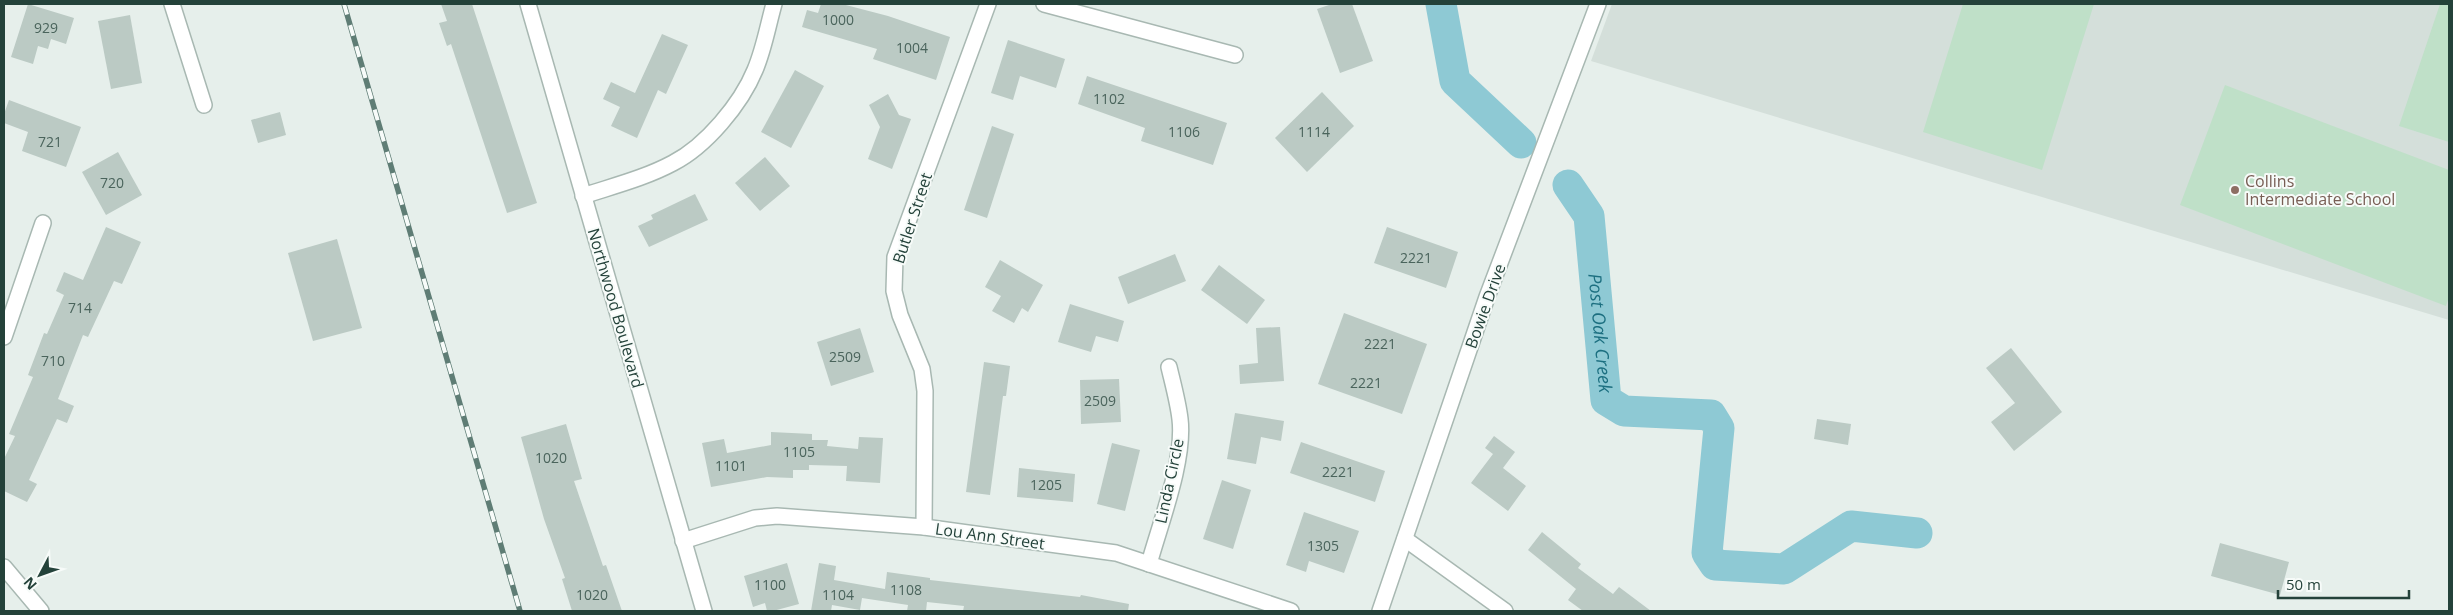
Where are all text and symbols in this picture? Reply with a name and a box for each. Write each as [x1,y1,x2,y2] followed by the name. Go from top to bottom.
[822,10,854,29] house number: 1000
[34,18,58,37] house number: 929
[896,38,928,57] house number: 1004
[1093,89,1125,108] house number: 1102
[1168,122,1200,141] house number: 1106
[1298,122,1330,141] house number: 1114
[38,132,62,151] house number: 721
[887,169,937,266] street label: Butler Street
[2245,170,2395,210] place label: Collins Intermediate School
[100,173,124,192] house number: 720
[2229,184,2241,196] marker: Collins Intermediate School
[583,226,649,390] street label: Northwood Boulevard
[1400,248,1432,267] house number: 2221
[1459,261,1511,351] street label: Bowie Drive
[1583,272,1618,395] water label: Post Oak Creek
[68,298,92,317] house number: 714
[1364,334,1396,353] house number: 2221
[829,347,861,366] house number: 2509
[41,351,65,370] house number: 710
[1350,373,1382,392] house number: 2221
[1084,391,1116,410] house number: 2509
[1149,436,1189,526] street label: Linda Circle
[783,442,815,461] house number: 1105
[535,448,567,467] house number: 1020
[715,456,747,475] house number: 1101
[1322,462,1354,481] house number: 2221
[1030,475,1062,494] house number: 1205
[934,517,1047,555] street label: Lou Ann Street
[1307,536,1339,555] house number: 1305
[15,550,65,600] north arrow
[2278,568,2409,600] scale bar
[19,573,41,594] text: N
[2286,574,2321,594] text: 50 m
[754,575,786,594] house number: 1100
[890,580,922,599] house number: 1108
[576,585,608,604] house number: 1020
[822,585,854,604] house number: 1104

